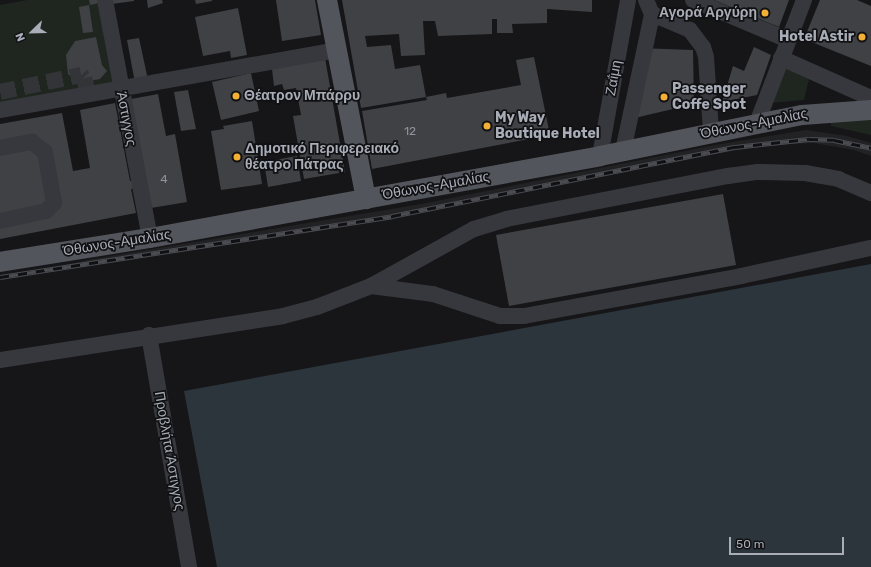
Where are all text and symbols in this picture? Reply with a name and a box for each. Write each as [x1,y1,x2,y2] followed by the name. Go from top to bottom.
[659,5,757,21] place label: Αγορά Αργύρη
[760,8,770,18] marker: Αγορά Αργύρη
[12,12,52,52] north arrow
[779,29,854,45] place label: Hotel Astir
[13,31,28,43] text: N
[857,32,867,42] marker: Hotel Astir
[603,59,625,97] street label: Ζαΐμη
[672,81,746,114] place label: Passenger Coffe Spot
[244,88,360,104] place label: Θέατρον Μπάρρυ
[112,90,140,148] street label: Άστιγγος
[231,91,241,101] marker: Θέατρον Μπάρρυ
[659,92,669,102] marker: Passenger Coffe Spot
[699,105,809,143] street label: Όθωνος-Αμαλίας
[495,110,600,142] place label: My Way Boutique Hotel
[482,121,492,131] marker: My Way Boutique Hotel
[404,125,416,139] house number: 12
[245,141,399,174] place label: Δημοτικό Περιφερειακό θέατρο Πάτρας
[232,152,242,162] marker: Δημοτικό Περιφερειακό θέατρο Πάτρας
[381,168,491,204] street label: Όθωνος-Αμαλίας
[160,173,168,187] house number: 4
[62,226,172,260] street label: Όθωνος-Αμαλίας
[150,390,188,512] street label: Προβλήτα Άστιγγος
[731,529,846,555] scale bar
[736,537,764,551] text: 50 m

